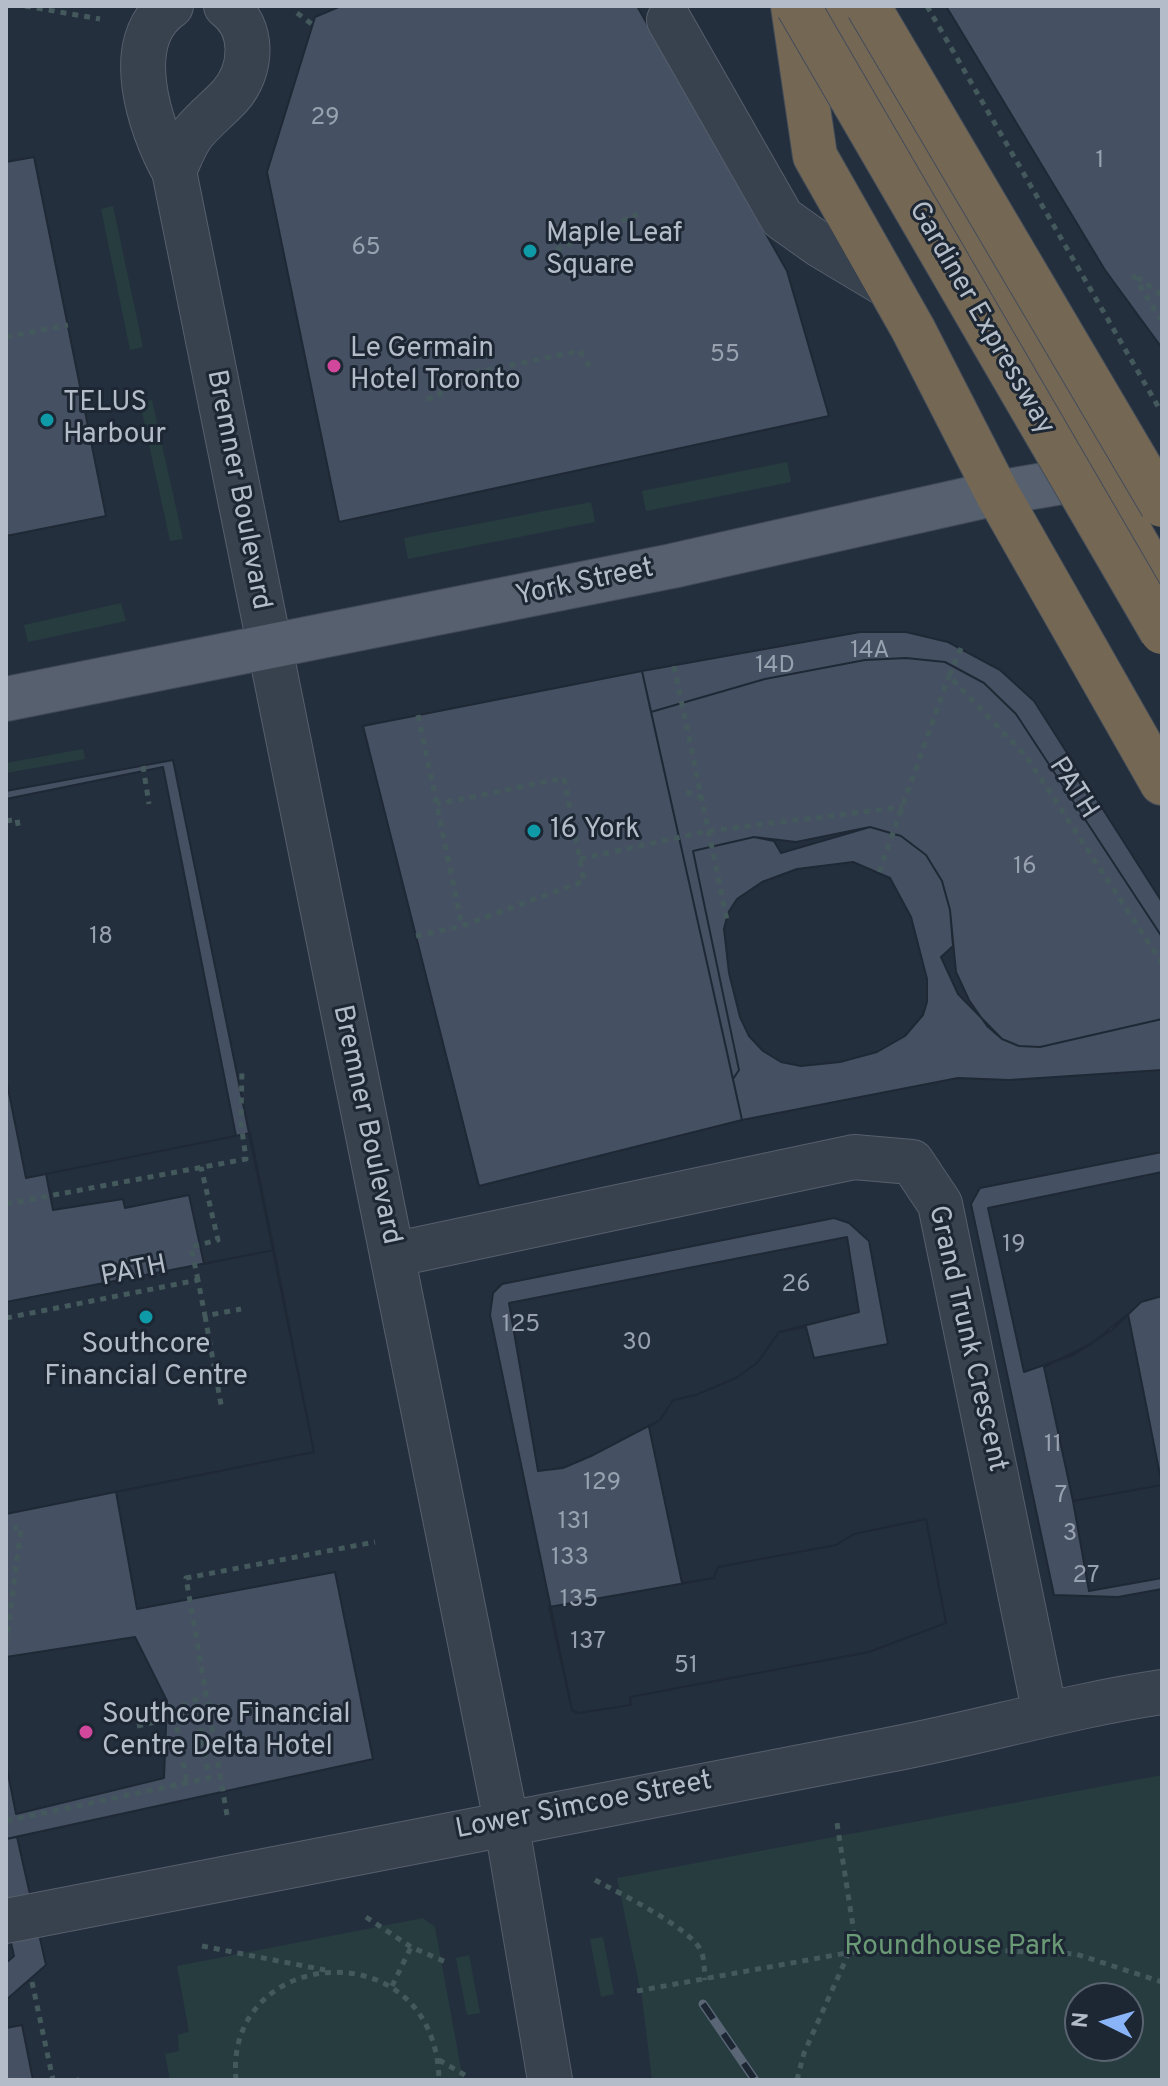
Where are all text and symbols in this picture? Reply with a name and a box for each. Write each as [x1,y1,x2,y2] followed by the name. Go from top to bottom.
[310,105,340,133] house number: 29
[1096,148,1104,176] house number: 1
[900,196,1060,442] street label: Gardiner Expressway
[546,218,682,284] place label: Maple Leaf Square
[351,235,381,263] house number: 65
[521,242,539,260] marker: Maple Leaf Square
[350,333,521,399] place label: Le Germain Hotel Toronto
[710,342,740,370] house number: 55
[325,357,343,375] marker: Le Germain Hotel Toronto
[197,367,277,613] street label: Bremner Boulevard
[63,387,166,453] place label: TELUS Harbour
[38,411,56,429] marker: TELUS Harbour
[513,553,657,615] street label: York Street
[850,638,890,666] house number: 14A
[755,653,795,681] house number: 14D
[1040,752,1104,826] street label: PATH
[550,814,640,848] place label: 16 York
[525,822,543,840] marker: 16 York
[1013,854,1037,882] house number: 16
[89,924,113,952] house number: 18
[323,1002,407,1248] street label: Bremner Boulevard
[919,1203,1013,1475] street label: Grand Trunk Crescent
[1002,1232,1026,1260] house number: 19
[98,1250,170,1296] street label: PATH
[781,1272,811,1300] house number: 26
[137,1308,155,1326] marker: Southcore Financial Centre
[502,1312,540,1340] house number: 125
[44,1329,248,1395] place label: Southcore Financial Centre
[622,1330,652,1358] house number: 30
[1044,1432,1062,1460] house number: 11
[583,1470,621,1498] house number: 129
[1055,1483,1067,1511] house number: 7
[558,1509,590,1537] house number: 131
[1063,1521,1077,1549] house number: 3
[551,1545,589,1573] house number: 133
[1073,1563,1099,1591] house number: 27
[560,1587,598,1615] house number: 135
[570,1629,606,1657] house number: 137
[674,1653,698,1681] house number: 51
[102,1699,351,1765] place label: Southcore Financial Centre Delta Hotel
[77,1723,95,1741] marker: Southcore Financial Centre Delta Hotel
[453,1766,715,1848] street label: Lower Simcoe Street
[844,1931,1066,1965] park label: Roundhouse Park
[1064,1982,1144,2062] north arrow
[1067,2011,1096,2029] text: N

